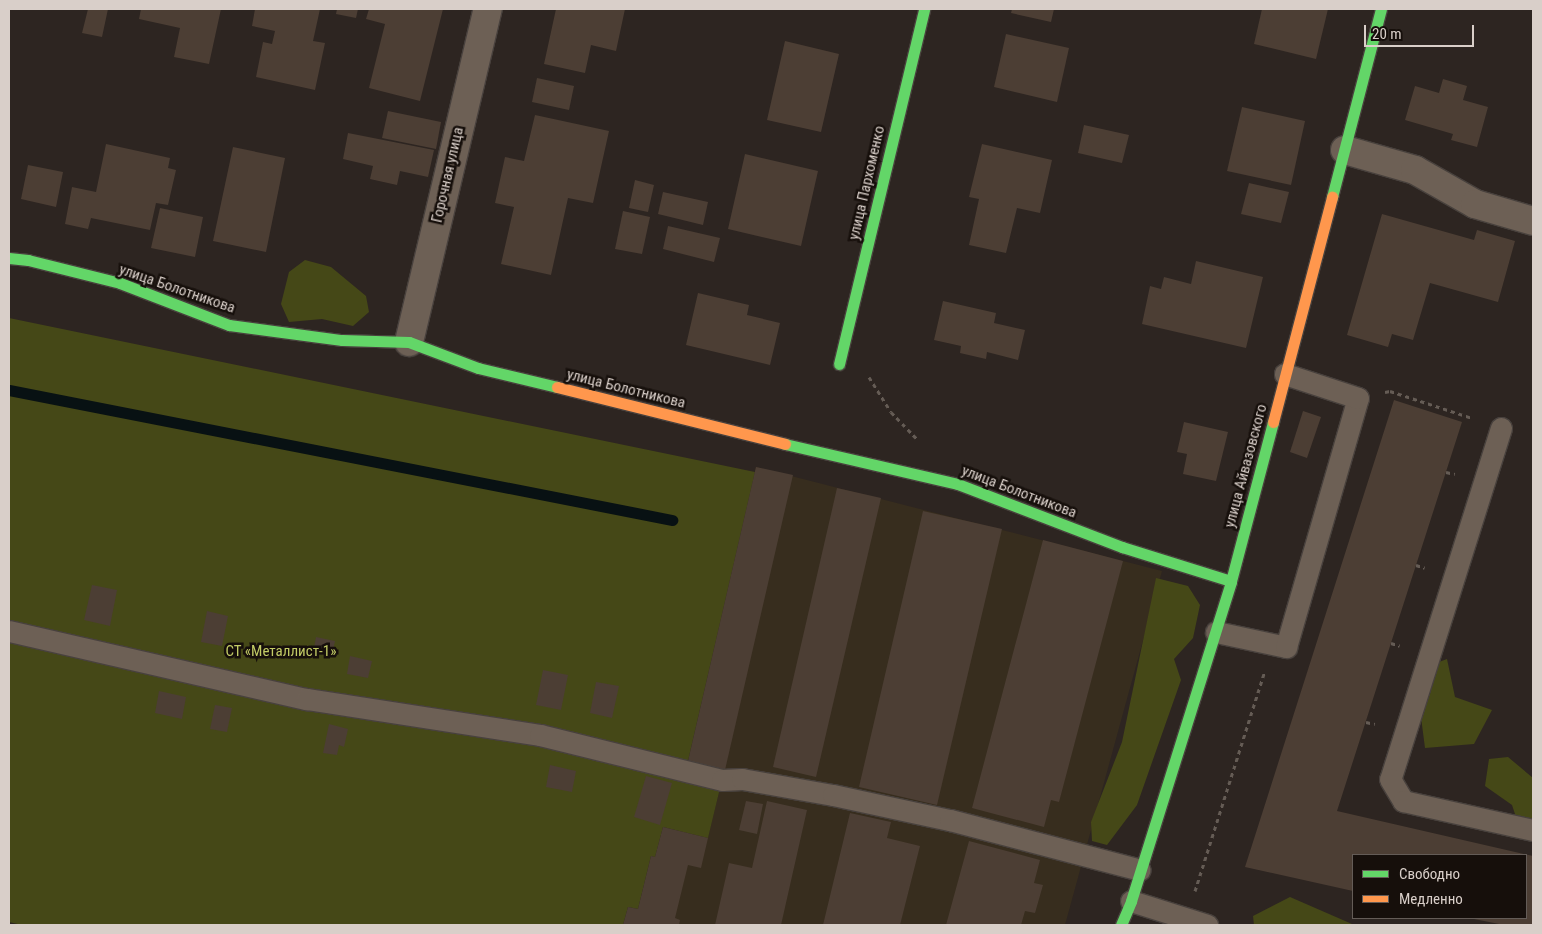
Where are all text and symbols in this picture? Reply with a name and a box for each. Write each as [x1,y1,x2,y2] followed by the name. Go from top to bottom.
[1367,15,1477,47] scale bar
[1372,25,1402,43] text: 20 m
[845,124,889,242] street label: улица Пархоменко
[428,126,468,224] street label: Горочная улица
[117,261,237,317] street label: улица Болотникова
[565,366,687,412] street label: улица Болотникова
[1221,402,1271,530] street label: улица Айвазовского
[959,462,1079,522] street label: улица Болотникова
[225,643,337,661] park label: СТ «Металлист-1»
[1352,854,1527,919] legend
[1399,865,1460,883] text: Свободно
[1399,890,1463,908] text: Медленно

